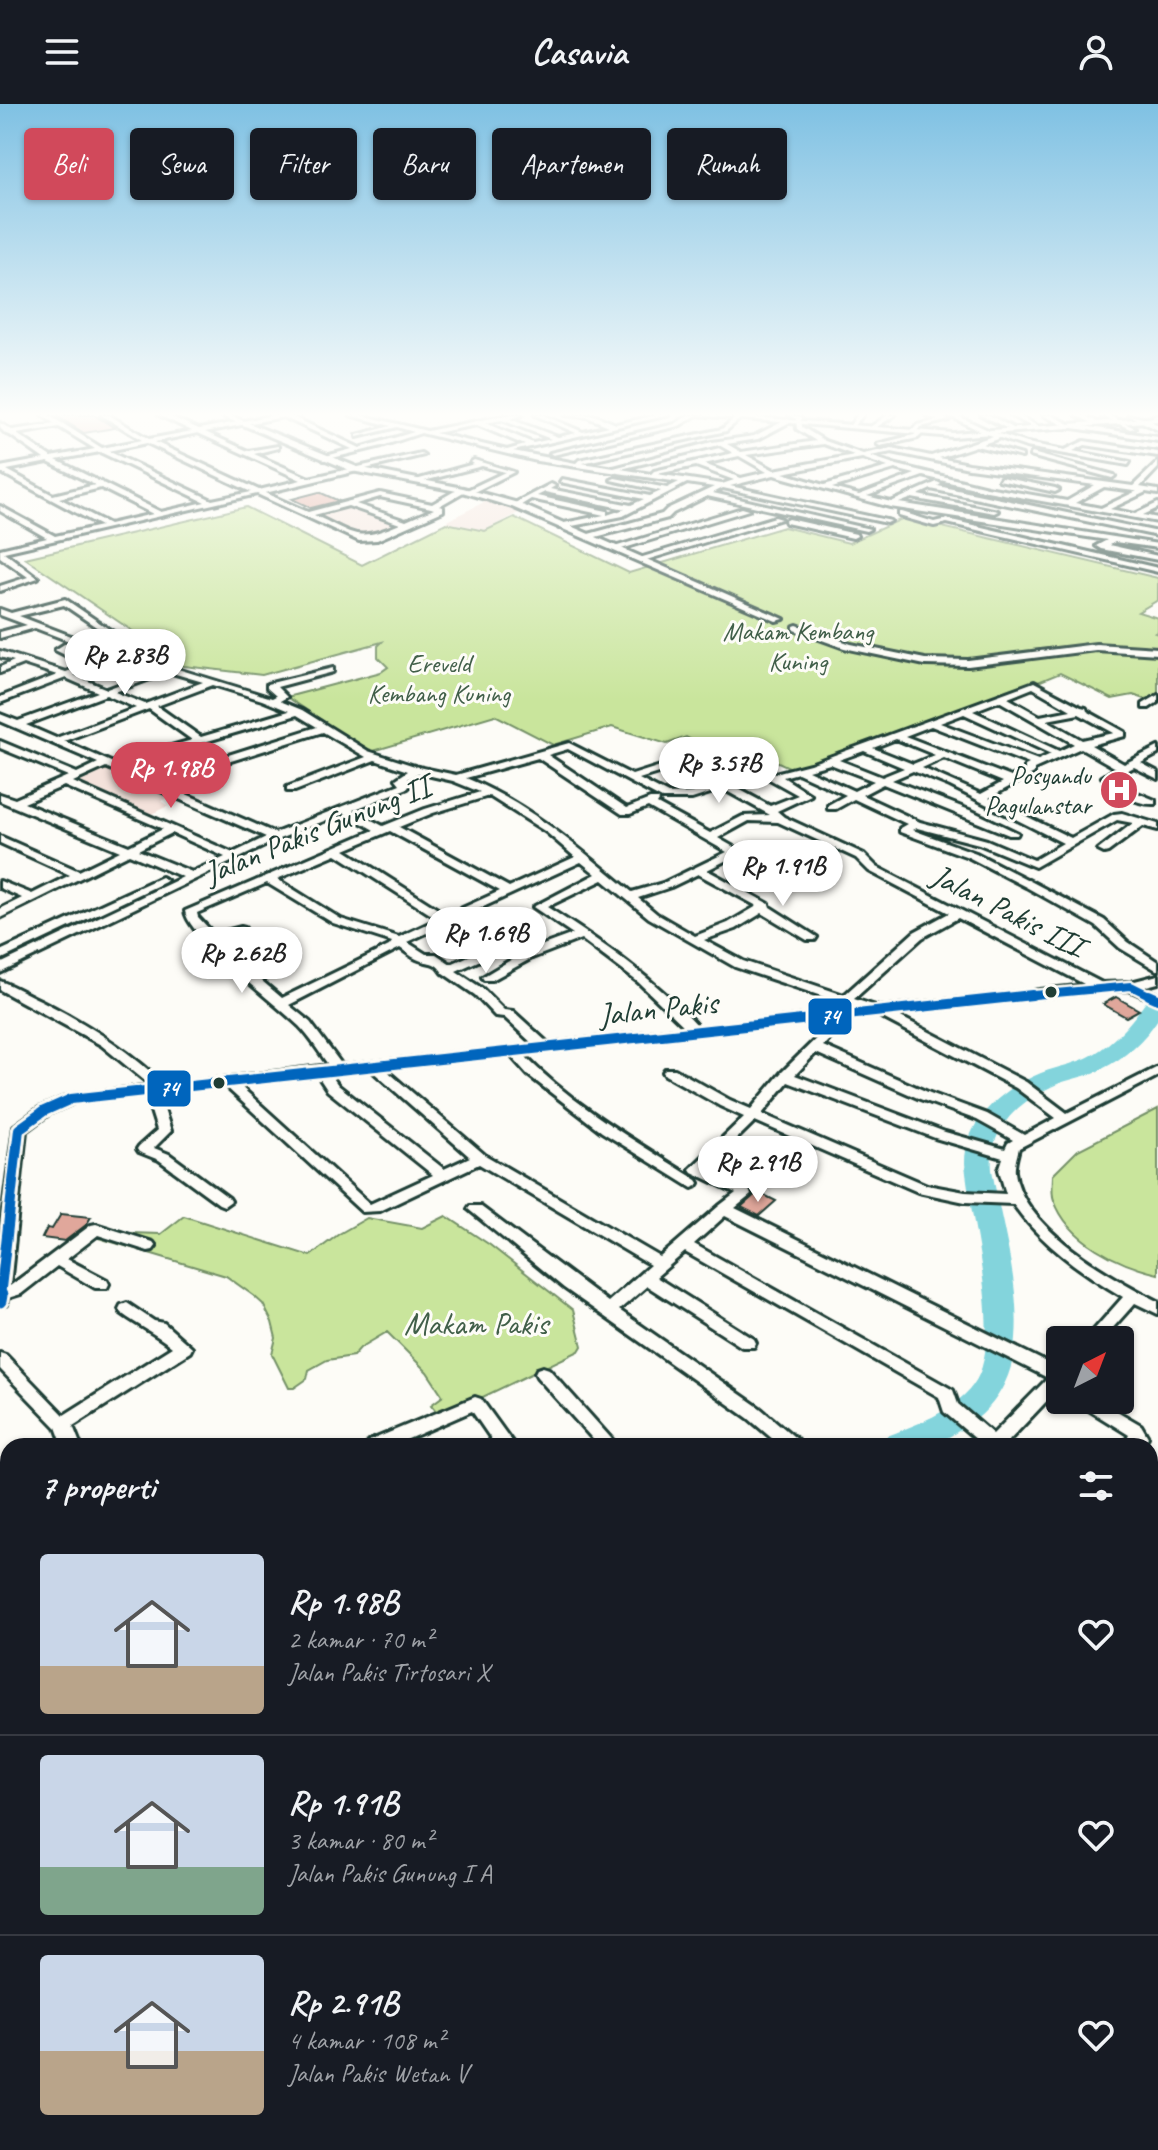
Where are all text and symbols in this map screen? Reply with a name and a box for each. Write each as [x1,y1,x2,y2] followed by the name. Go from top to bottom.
[531,29,627,75] text: Casavia
[40,30,84,74] icon: menu
[1074,30,1118,74] icon: person
[24,128,114,200] chip: Beli
[130,128,234,200] chip: Sewa
[250,128,357,200] chip: Filter
[373,128,476,200] chip: Baru
[492,128,651,200] chip: Apartemen
[667,128,787,200] chip: Rumah
[723,615,875,678] park label: Makam Kembang Kuning
[42,629,208,697] pin: Rp 2.83B
[83,638,167,671] text: Rp 2.83B
[368,647,512,710] park label: Ereveld Kembang Kuning
[636,737,802,805] pin: Rp 3.57B
[88,742,254,810] pin: Rp 1.98B
[677,746,761,779] text: Rp 3.57B
[129,751,213,784] text: Rp 1.98B
[985,759,1094,822] place label: Posyandu Pagulanstar
[196,763,442,894] street label: Jalan Pakis Gunung II
[1098,769,1140,811] hospital icon: Posyandu Pagulanstar
[700,840,866,908] pin: Rp 1.91B
[741,849,825,882] text: Rp 1.91B
[923,854,1096,969] street label: Jalan Pakis III
[403,907,569,975] pin: Rp 1.69B
[444,916,528,949] text: Rp 1.69B
[159,927,325,995] pin: Rp 2.62B
[199,936,285,969] text: Rp 2.62B
[595,982,722,1035] street label: Jalan Pakis
[1043,984,1059,1000] unlabelled marker
[807,997,853,1036] line badge: 74
[820,1003,843,1031] text: 74
[146,1069,192,1108] line badge: 74
[159,1075,182,1103] text: 74
[211,1075,227,1091] unlabelled marker
[675,1136,841,1204] pin: Rp 2.91B
[716,1145,800,1178] text: Rp 2.91B
[404,1303,551,1344] park label: Makam Pakis
[1046,1326,1134,1414] north arrow
[1046,1326,1134,1414] map controls
[1074,1464,1118,1508] icon: filters
[40,1465,155,1508] text: 7 properti
[288,1580,398,1623] text: Rp 1.98B
[104,1586,200,1682] icon: home
[1074,1612,1118,1656] icon: heart
[288,1623,433,1656] text: 2 kamar · 70 m²
[288,1656,489,1689] text: Jalan Pakis Tirtosari X
[288,1781,398,1824] text: Rp 1.91B
[104,1787,200,1883] icon: home
[1074,1813,1118,1857] icon: heart
[288,1824,433,1857] text: 3 kamar · 80 m²
[288,1857,492,1890] text: Jalan Pakis Gunung I A
[288,1981,398,2024] text: Rp 2.91B
[104,1987,200,2083] icon: home
[1074,2013,1118,2057] icon: heart
[288,2024,444,2057] text: 4 kamar · 108 m²
[288,2057,468,2090] text: Jalan Pakis Wetan V

